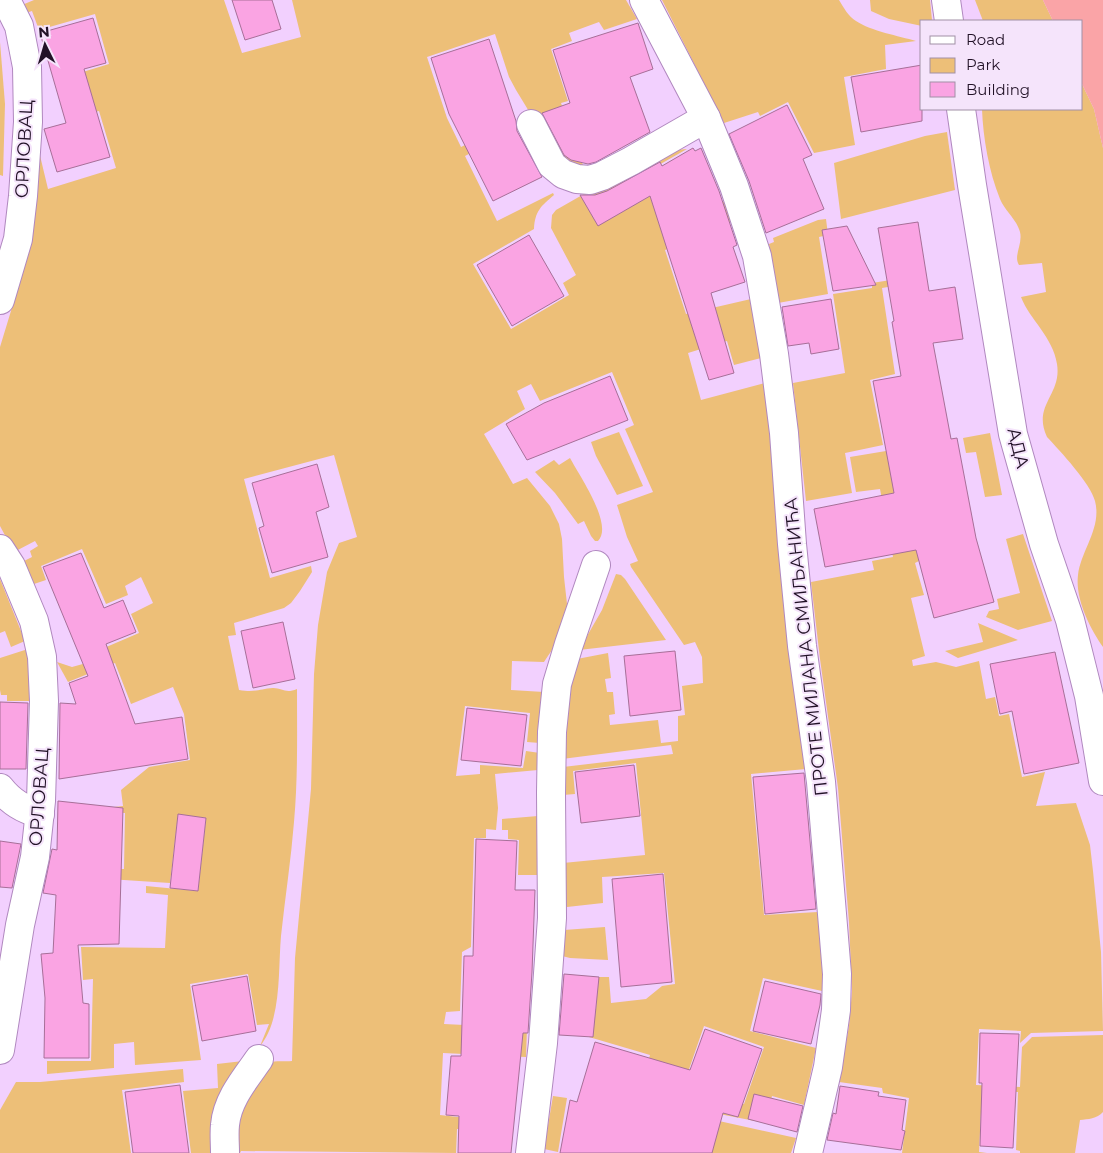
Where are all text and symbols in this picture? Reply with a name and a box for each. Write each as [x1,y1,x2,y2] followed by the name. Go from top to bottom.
[20,20,70,70] north arrow
[920,20,1083,110] legend
[37,23,50,42] text: N
[966,30,1005,49] text: Road
[966,55,1000,74] text: Park
[966,80,1030,99] text: Building
[10,99,38,199] street label: ОРЛОВАЦ
[1002,425,1034,471] street label: АДА
[779,496,833,797] street label: ПРОТЕ МИЛАНА СМИЉАНИЋА
[25,747,53,847] street label: ОРЛОВАЦ

